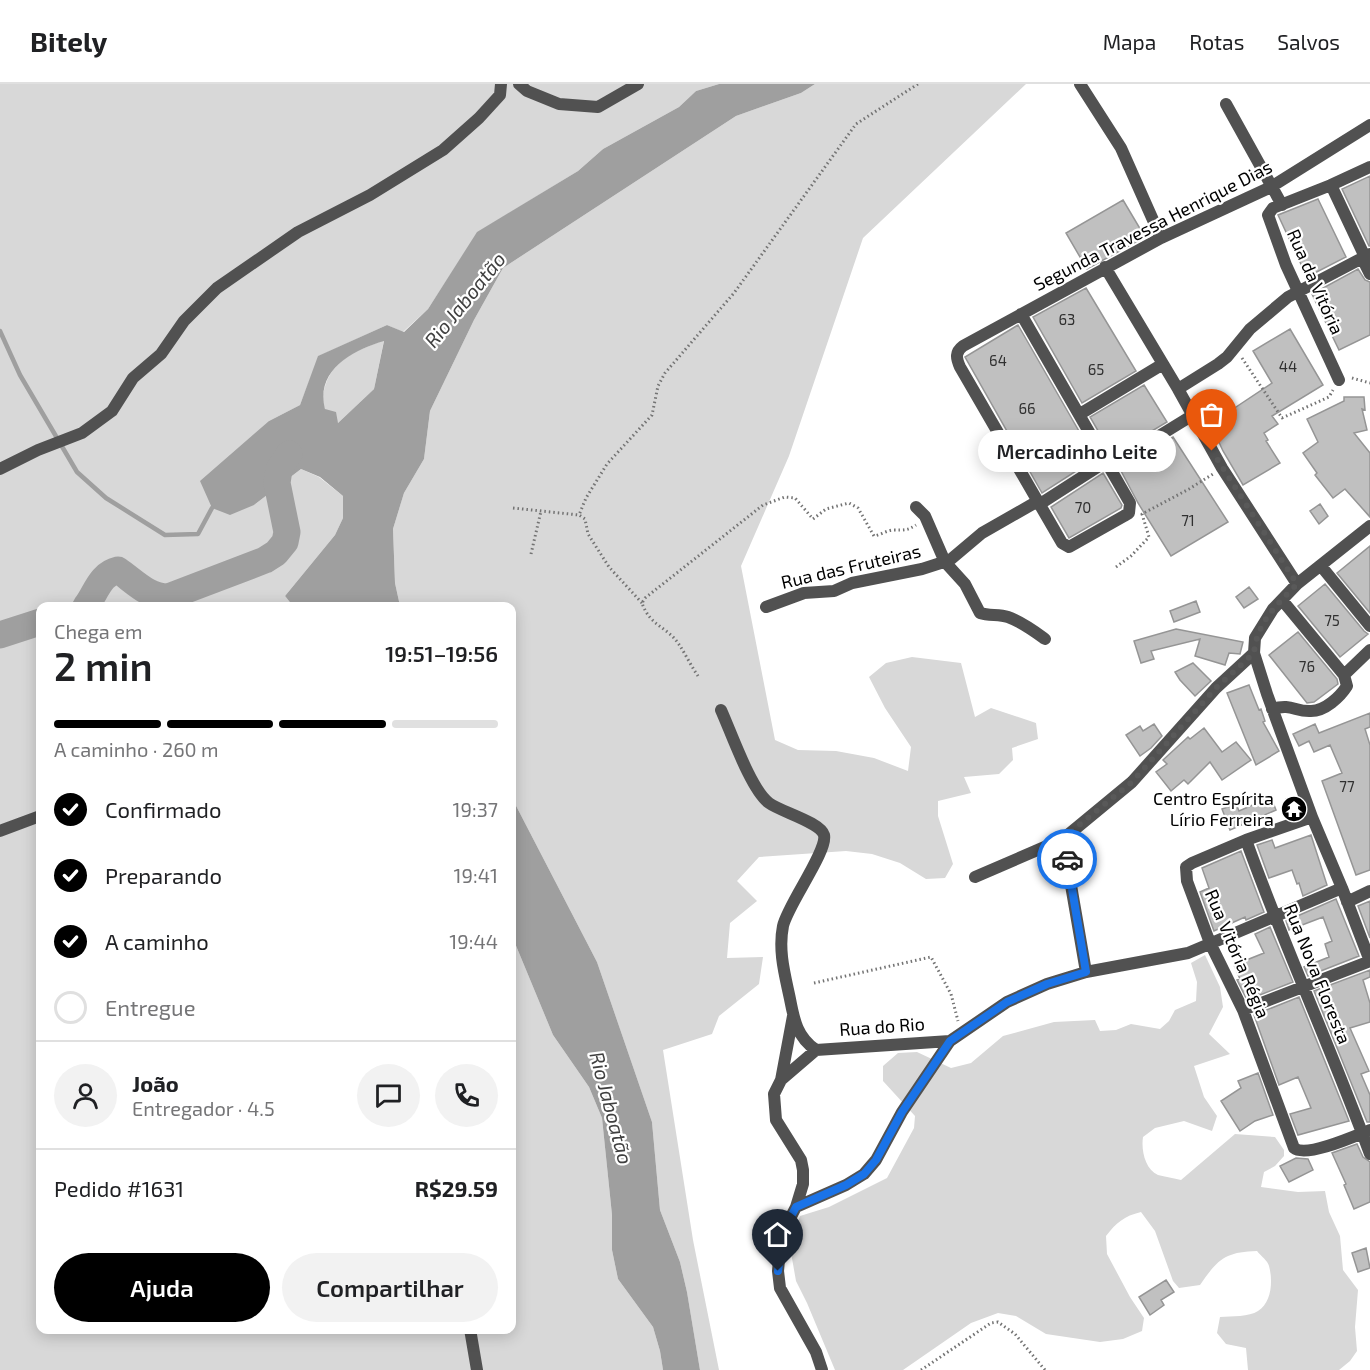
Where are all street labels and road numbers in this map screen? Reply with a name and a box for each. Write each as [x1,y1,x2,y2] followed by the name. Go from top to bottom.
[1030,155,1276,295] street label: Segunda Travessa Henrique Dias
[1283,225,1349,338] street label: Rua da Vitória
[779,539,923,593] street label: Rua das Fruteiras
[1201,886,1275,1021] street label: Rua Vitória Régia
[1280,900,1356,1047] street label: Rua Nova Floresta
[838,1012,925,1040] street label: Rua do Rio

